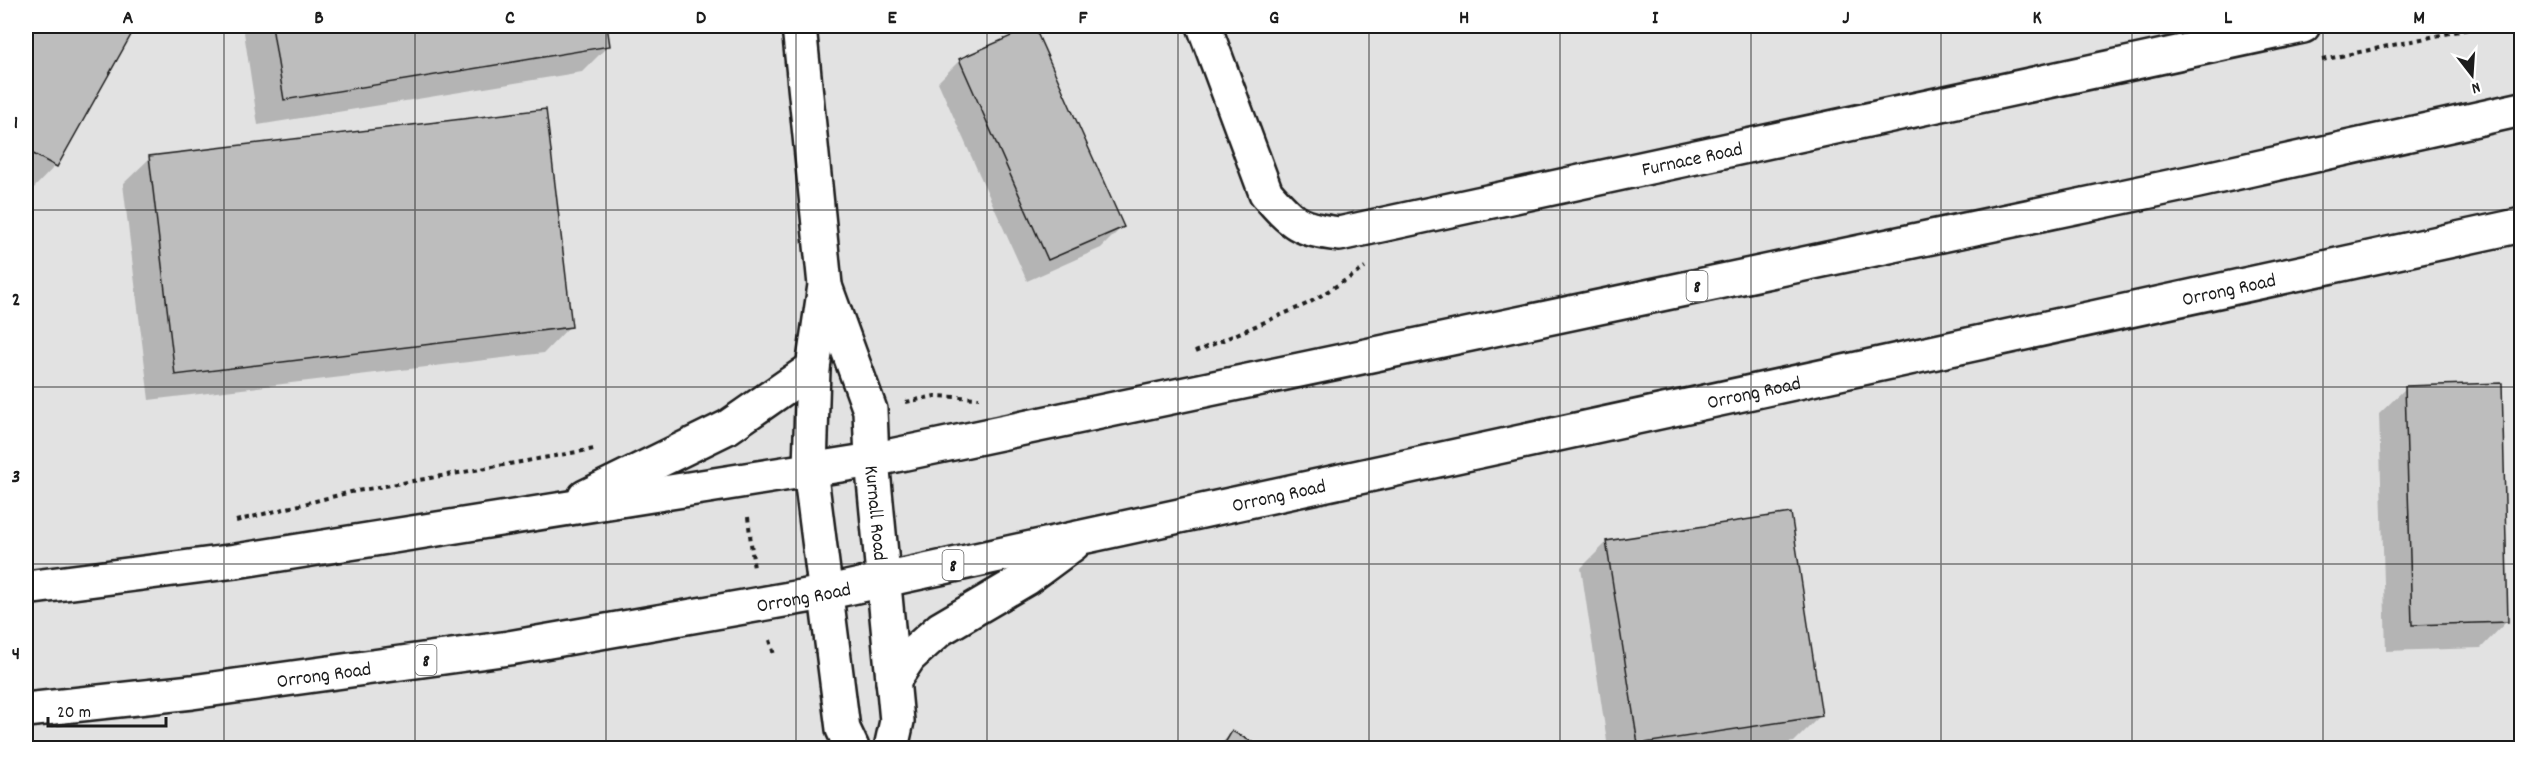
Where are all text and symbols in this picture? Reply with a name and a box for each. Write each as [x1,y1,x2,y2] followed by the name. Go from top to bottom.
[123,5,134,33] text: A
[314,5,324,33] text: B
[505,5,515,33] text: C
[696,5,707,33] text: D
[887,5,897,33] text: E
[1079,5,1089,33] text: F
[1269,5,1279,33] text: G
[1459,5,1469,33] text: H
[1652,5,1659,33] text: I
[1842,5,1850,33] text: J
[2032,5,2042,33] text: K
[2224,5,2233,33] text: L
[2413,5,2425,33] text: M
[2442,45,2502,105] north arrow
[2468,75,2483,99] text: N
[14,110,18,138] text: 1
[1639,136,1745,185] street label: Furnace Road
[2180,268,2279,315] street label: Orrong Road
[1686,271,1708,301] road number: 8
[12,287,20,315] text: 2
[1705,371,1804,418] street label: Orrong Road
[12,464,20,492] text: 3
[856,464,893,562] street label: Kurnall Road
[1230,474,1329,521] street label: Orrong Road
[942,550,964,580] road number: 8
[755,577,854,622] street label: Orrong Road
[12,641,20,669] text: 4
[416,645,436,675] road number: 8
[275,656,373,697] street label: Orrong Road
[48,690,166,728] scale bar
[57,701,91,726] text: 20 m

